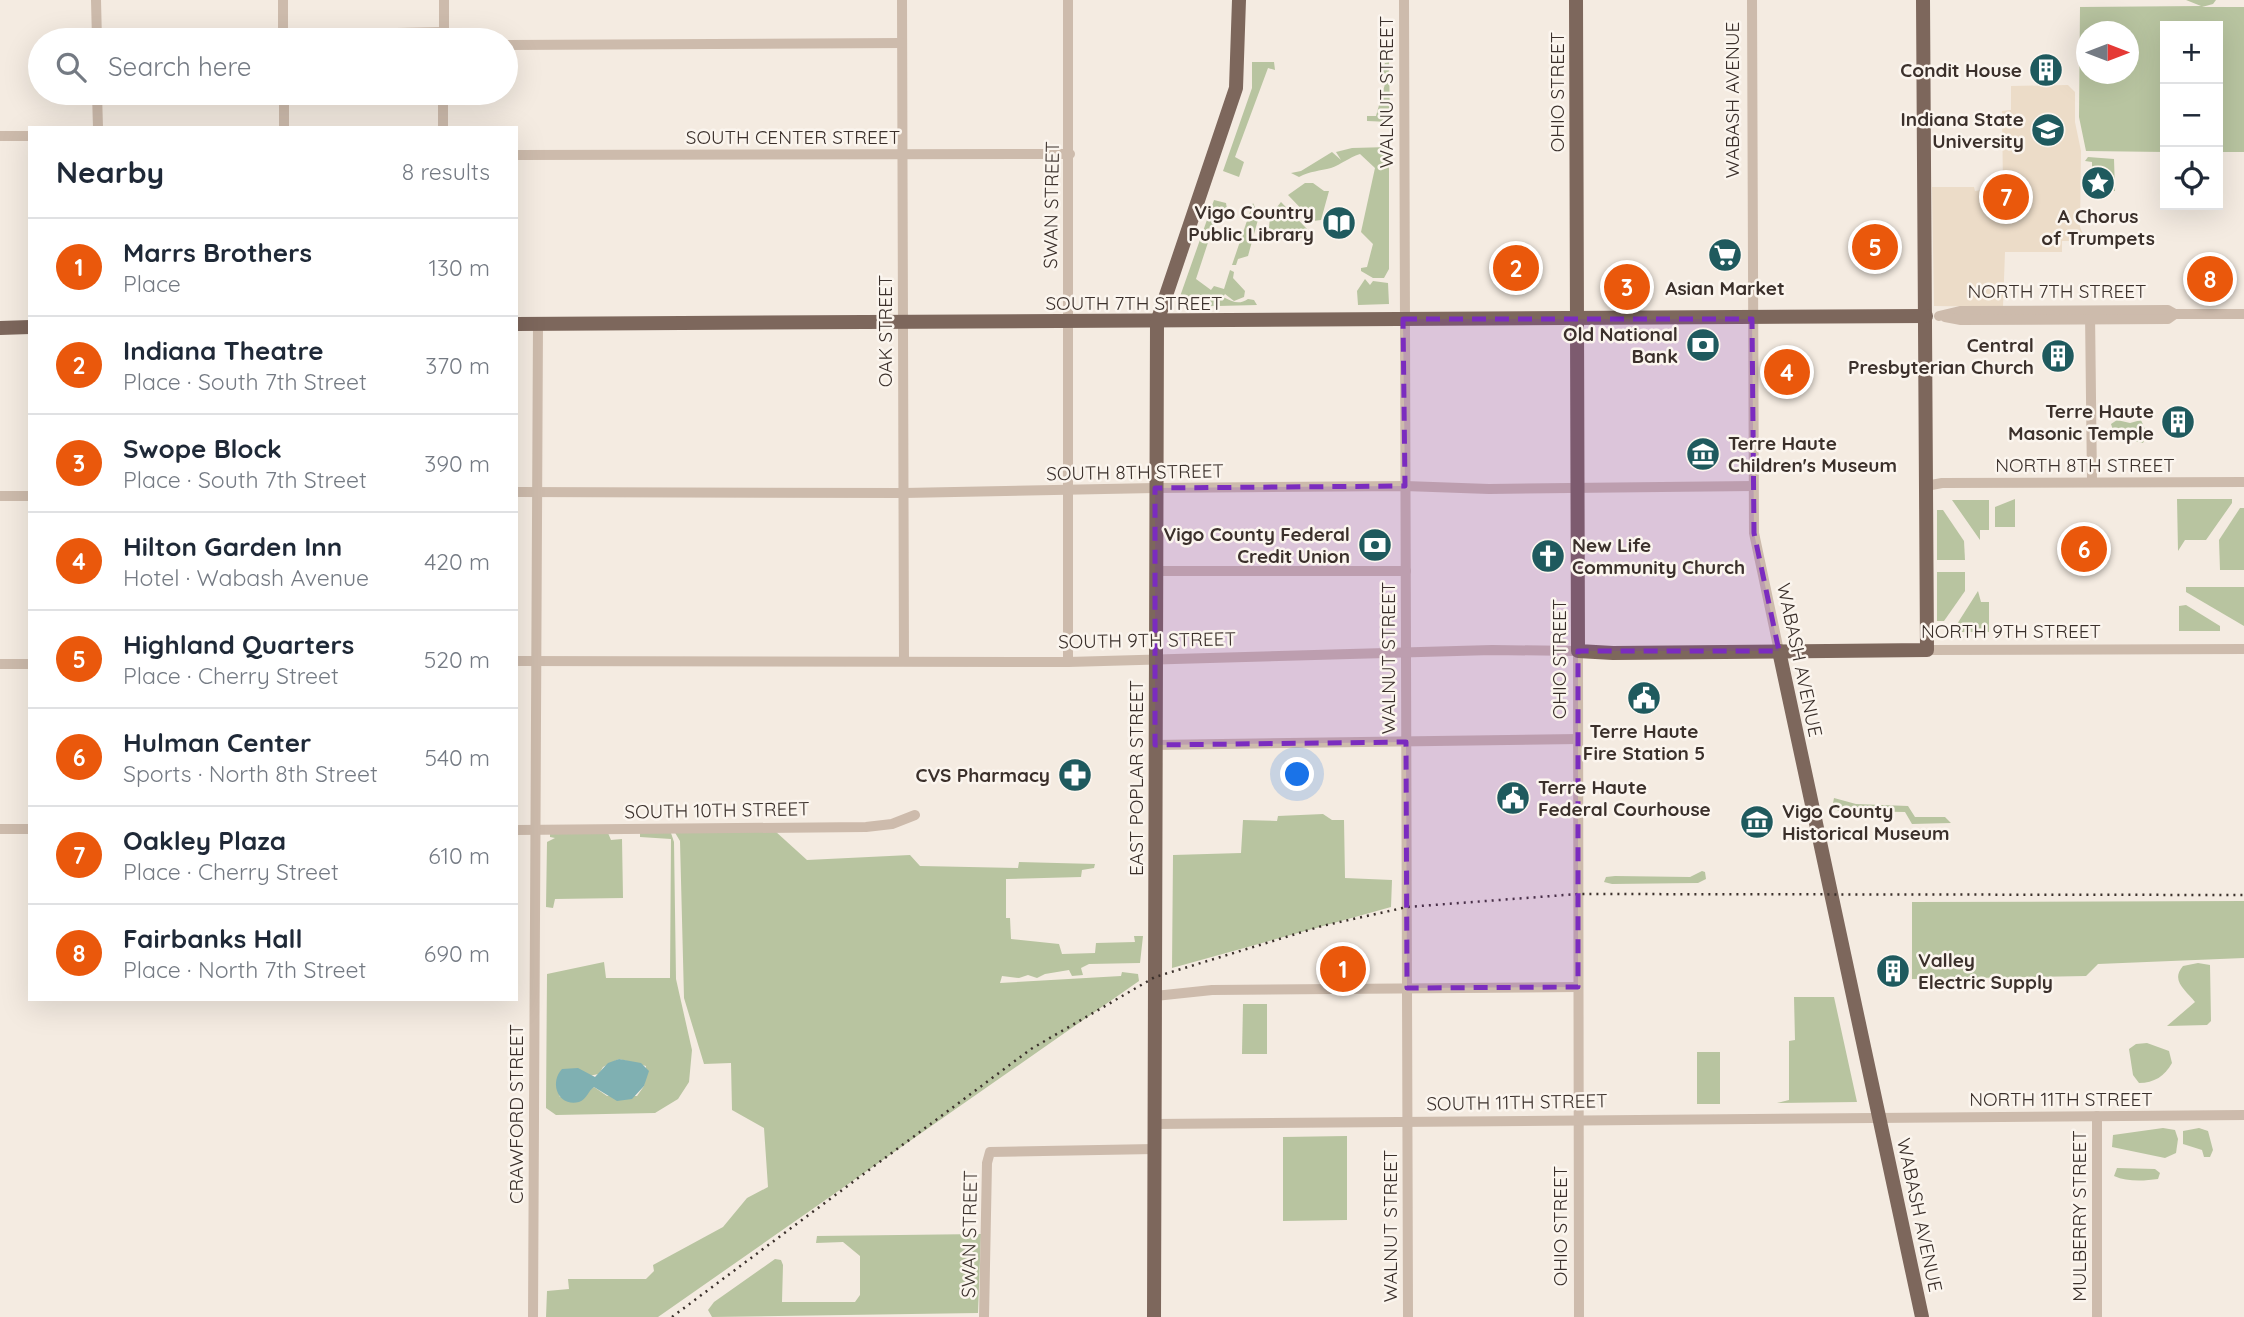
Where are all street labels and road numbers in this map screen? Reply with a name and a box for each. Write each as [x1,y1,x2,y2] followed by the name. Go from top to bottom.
[1374,16,1398,168] street label: WALNUT STREET
[1720,22,1744,178] street label: WABASH AVENUE
[1545,32,1569,152] street label: OHIO STREET
[686,125,900,149] street label: SOUTH CENTER STREET
[1038,141,1064,269] street label: SWAN STREET
[873,275,897,387] street label: OAK STREET
[1967,279,2147,303] street label: NORTH 7TH STREET
[1045,291,1223,315] street label: SOUTH 7TH STREET
[1995,453,2175,477] street label: NORTH 8TH STREET
[1046,458,1224,486] street label: SOUTH 8TH STREET
[1772,581,1828,739] street label: WABASH AVENUE
[1376,582,1400,734] street label: WALNUT STREET
[1547,599,1571,719] street label: OHIO STREET
[1921,619,2101,643] street label: NORTH 9TH STREET
[1058,626,1236,654] street label: SOUTH 9TH STREET
[1124,680,1148,876] street label: EAST POPLAR STREET
[624,796,810,824] street label: SOUTH 10TH STREET
[504,1024,528,1204] street label: CRAWFORD STREET
[1969,1087,2153,1111] street label: NORTH 11TH STREET
[1426,1088,1608,1116] street label: SOUTH 11TH STREET
[2067,1130,2091,1302] street label: MULBERRY STREET
[1892,1136,1948,1294] street label: WABASH AVENUE
[1378,1150,1402,1302] street label: WALNUT STREET
[1548,1166,1572,1286] street label: OHIO STREET
[956,1170,982,1298] street label: SWAN STREET

